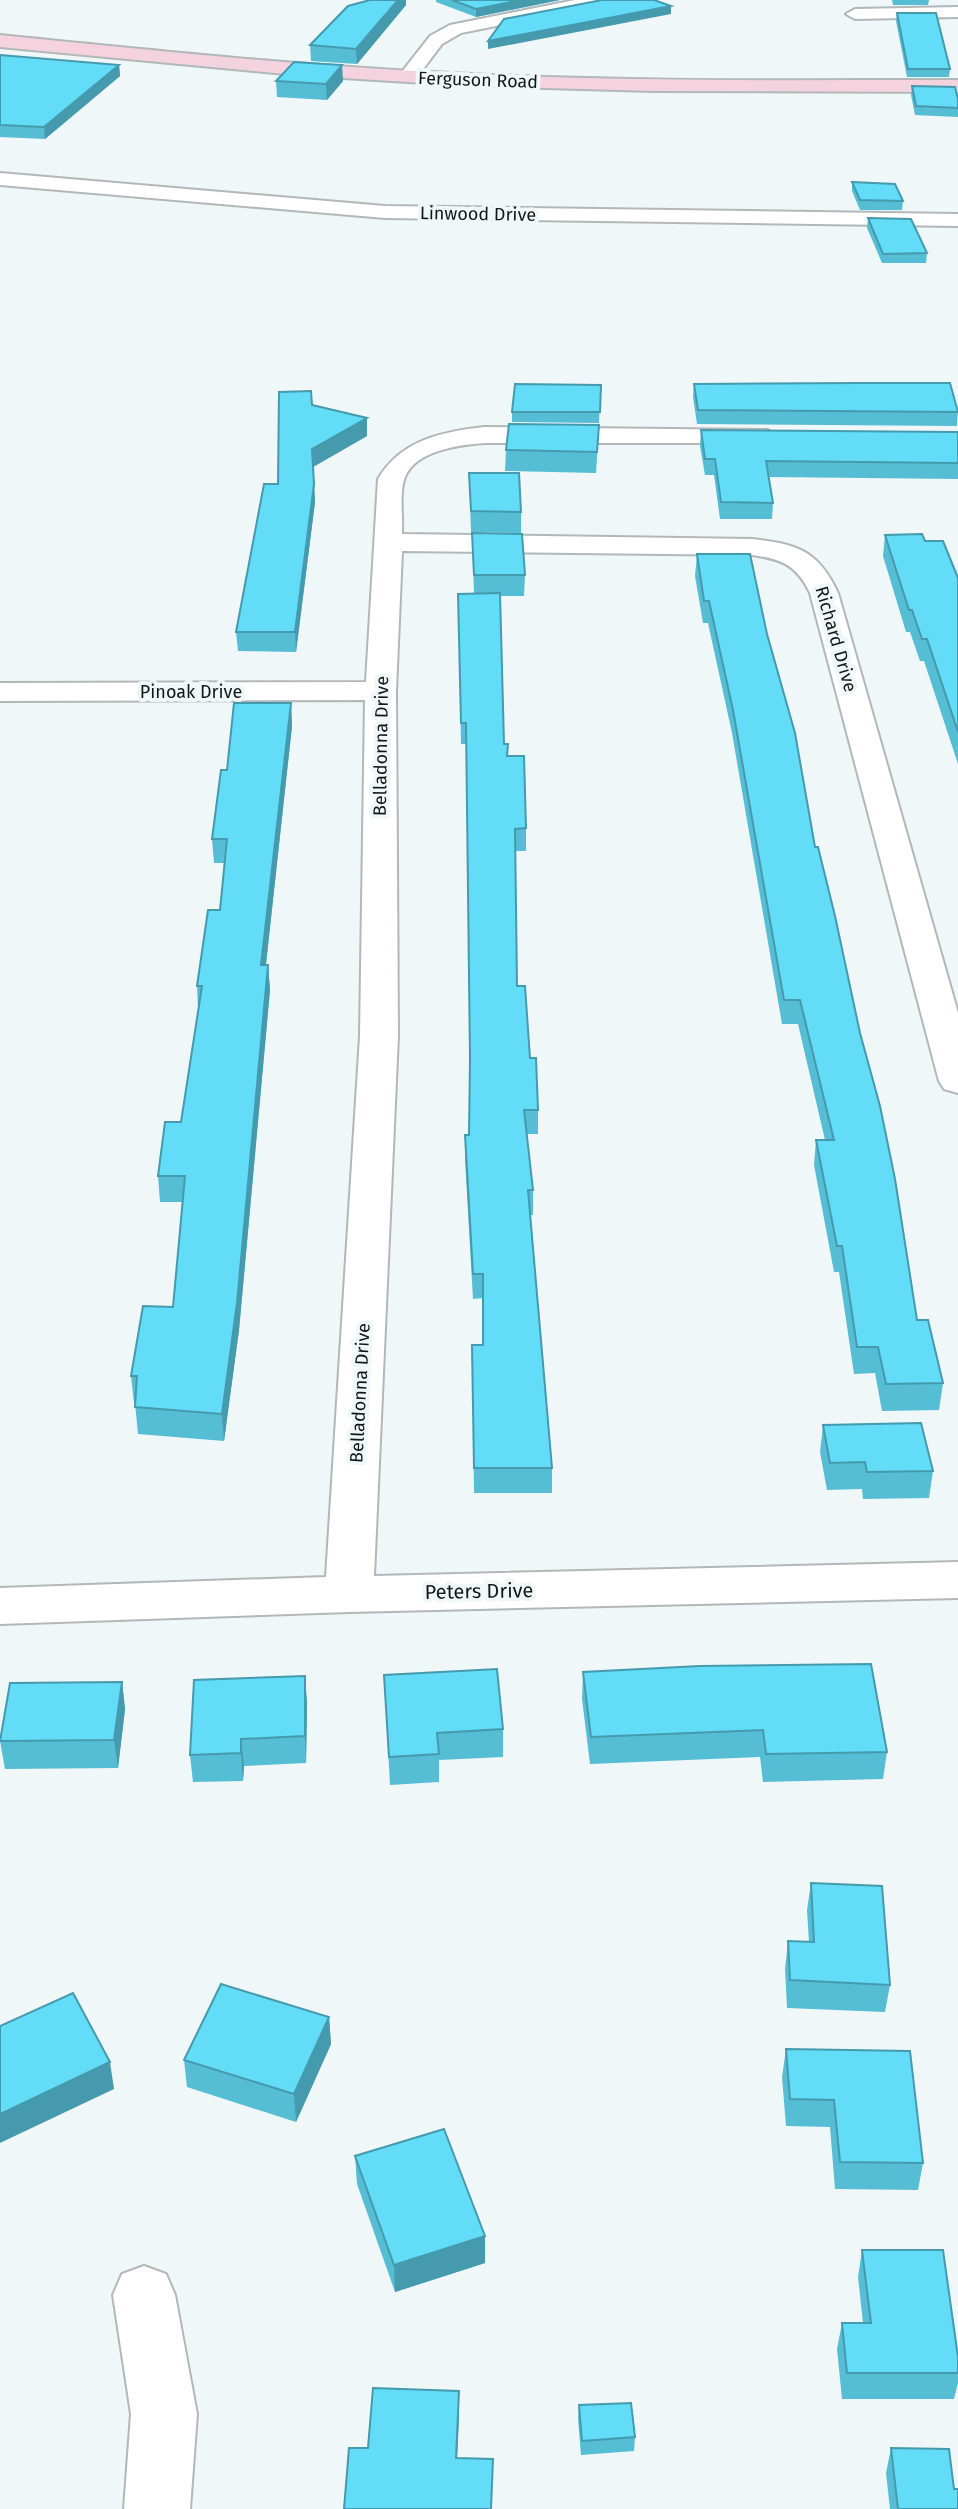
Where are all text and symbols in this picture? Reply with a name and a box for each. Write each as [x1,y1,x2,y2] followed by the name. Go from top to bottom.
[418,67,538,93] street label: Ferguson Road
[420,202,536,226] street label: Linwood Drive
[810,584,862,694] street label: Richard Drive
[369,676,393,816] street label: Belladonna Drive
[140,681,242,703] street label: Pinoak Drive
[345,1322,375,1464] street label: Belladonna Drive
[424,1578,534,1604] street label: Peters Drive

